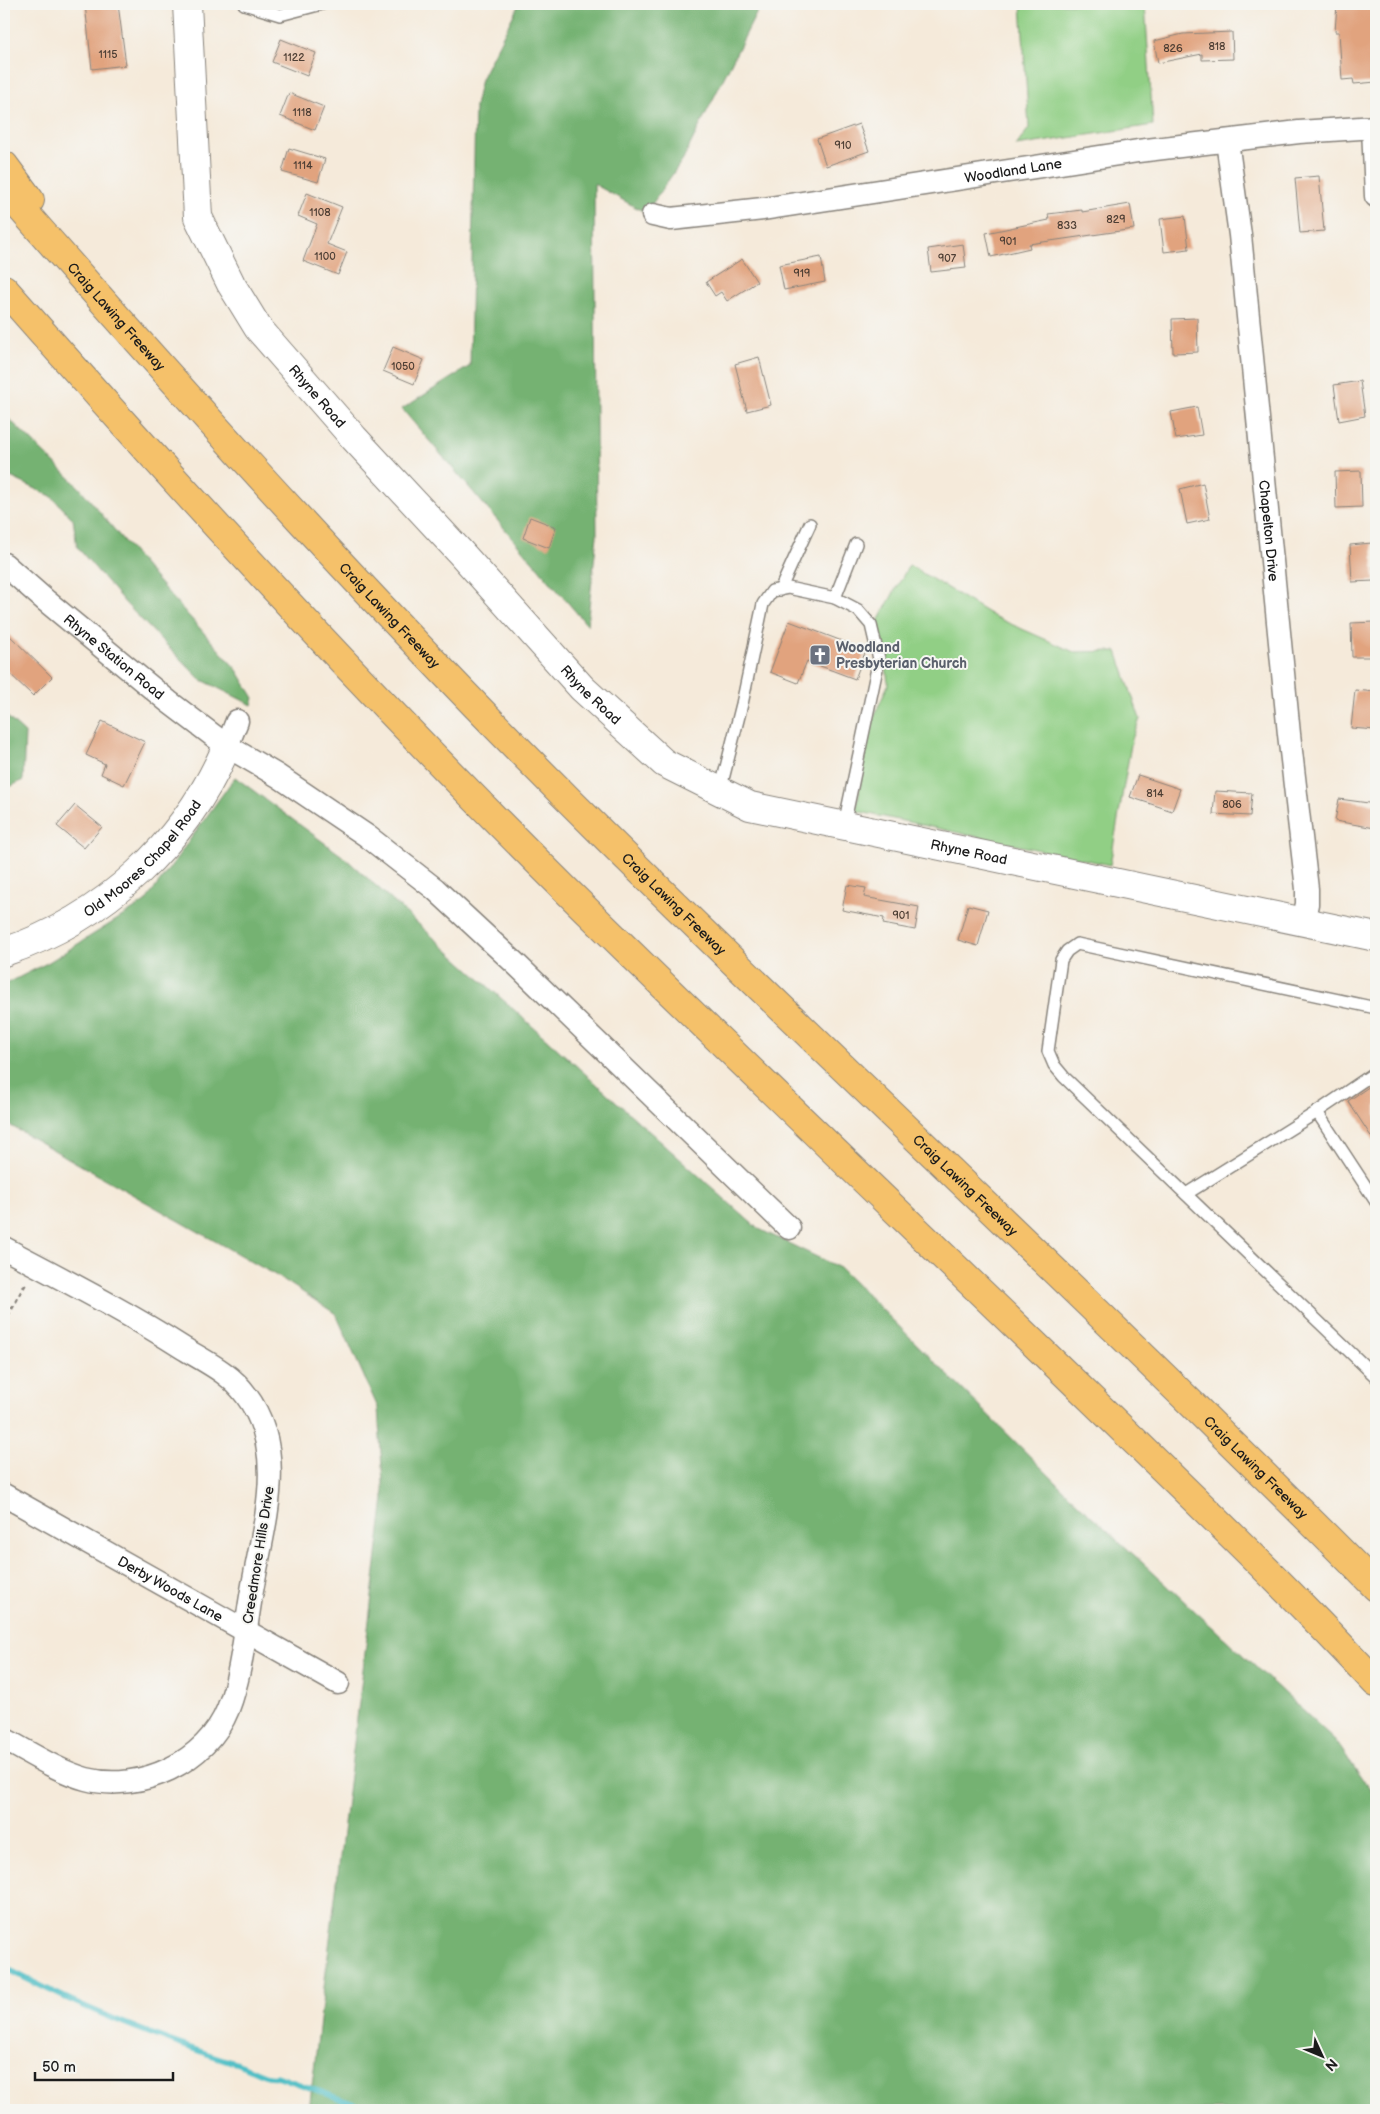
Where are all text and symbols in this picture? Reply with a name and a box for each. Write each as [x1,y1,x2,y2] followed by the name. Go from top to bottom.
[1208,40,1226,53] house number: 818
[1163,42,1183,55] house number: 826
[98,48,118,61] house number: 1115
[283,51,305,64] house number: 1122
[292,106,312,119] house number: 1118
[834,139,852,152] house number: 910
[963,155,1063,187] street label: Woodland Lane
[293,159,313,172] house number: 1114
[309,206,331,219] house number: 1108
[1106,213,1126,226] house number: 829
[1057,219,1077,232] house number: 833
[999,235,1017,248] house number: 901
[314,250,336,263] house number: 1100
[938,252,957,265] house number: 907
[64,259,169,375] street label: Craig Lawing Freeway
[794,267,810,280] house number: 919
[391,360,415,373] house number: 1050
[285,361,349,431] street label: Rhyne Road
[1255,479,1282,582] street label: Chapelton Drive
[335,559,444,673] street label: Craig Lawing Freeway
[60,611,168,704] street label: Rhyne Station Road
[836,639,967,672] place label: Woodland Presbyterian Church
[808,643,832,667] church icon: Woodland Presbyterian Church
[557,662,624,728] street label: Rhyne Road
[1146,787,1164,800] house number: 814
[81,797,205,921] street label: Old Moores Chapel Road
[1222,798,1242,811] house number: 806
[929,836,1009,869] street label: Rhyne Road
[618,849,730,959] street label: Craig Lawing Freeway
[892,909,910,922] house number: 901
[909,1131,1022,1240] street label: Craig Lawing Freeway
[1200,1413,1312,1523] street label: Craig Lawing Freeway
[239,1485,278,1625] street label: Creedmore Hills Drive
[115,1553,226,1626] street label: Derby Woods Lane
[1298,2032,1348,2082] north arrow
[35,2049,172,2081] scale bar
[1321,2055,1341,2074] text: N
[42,2058,76,2077] text: 50 m

